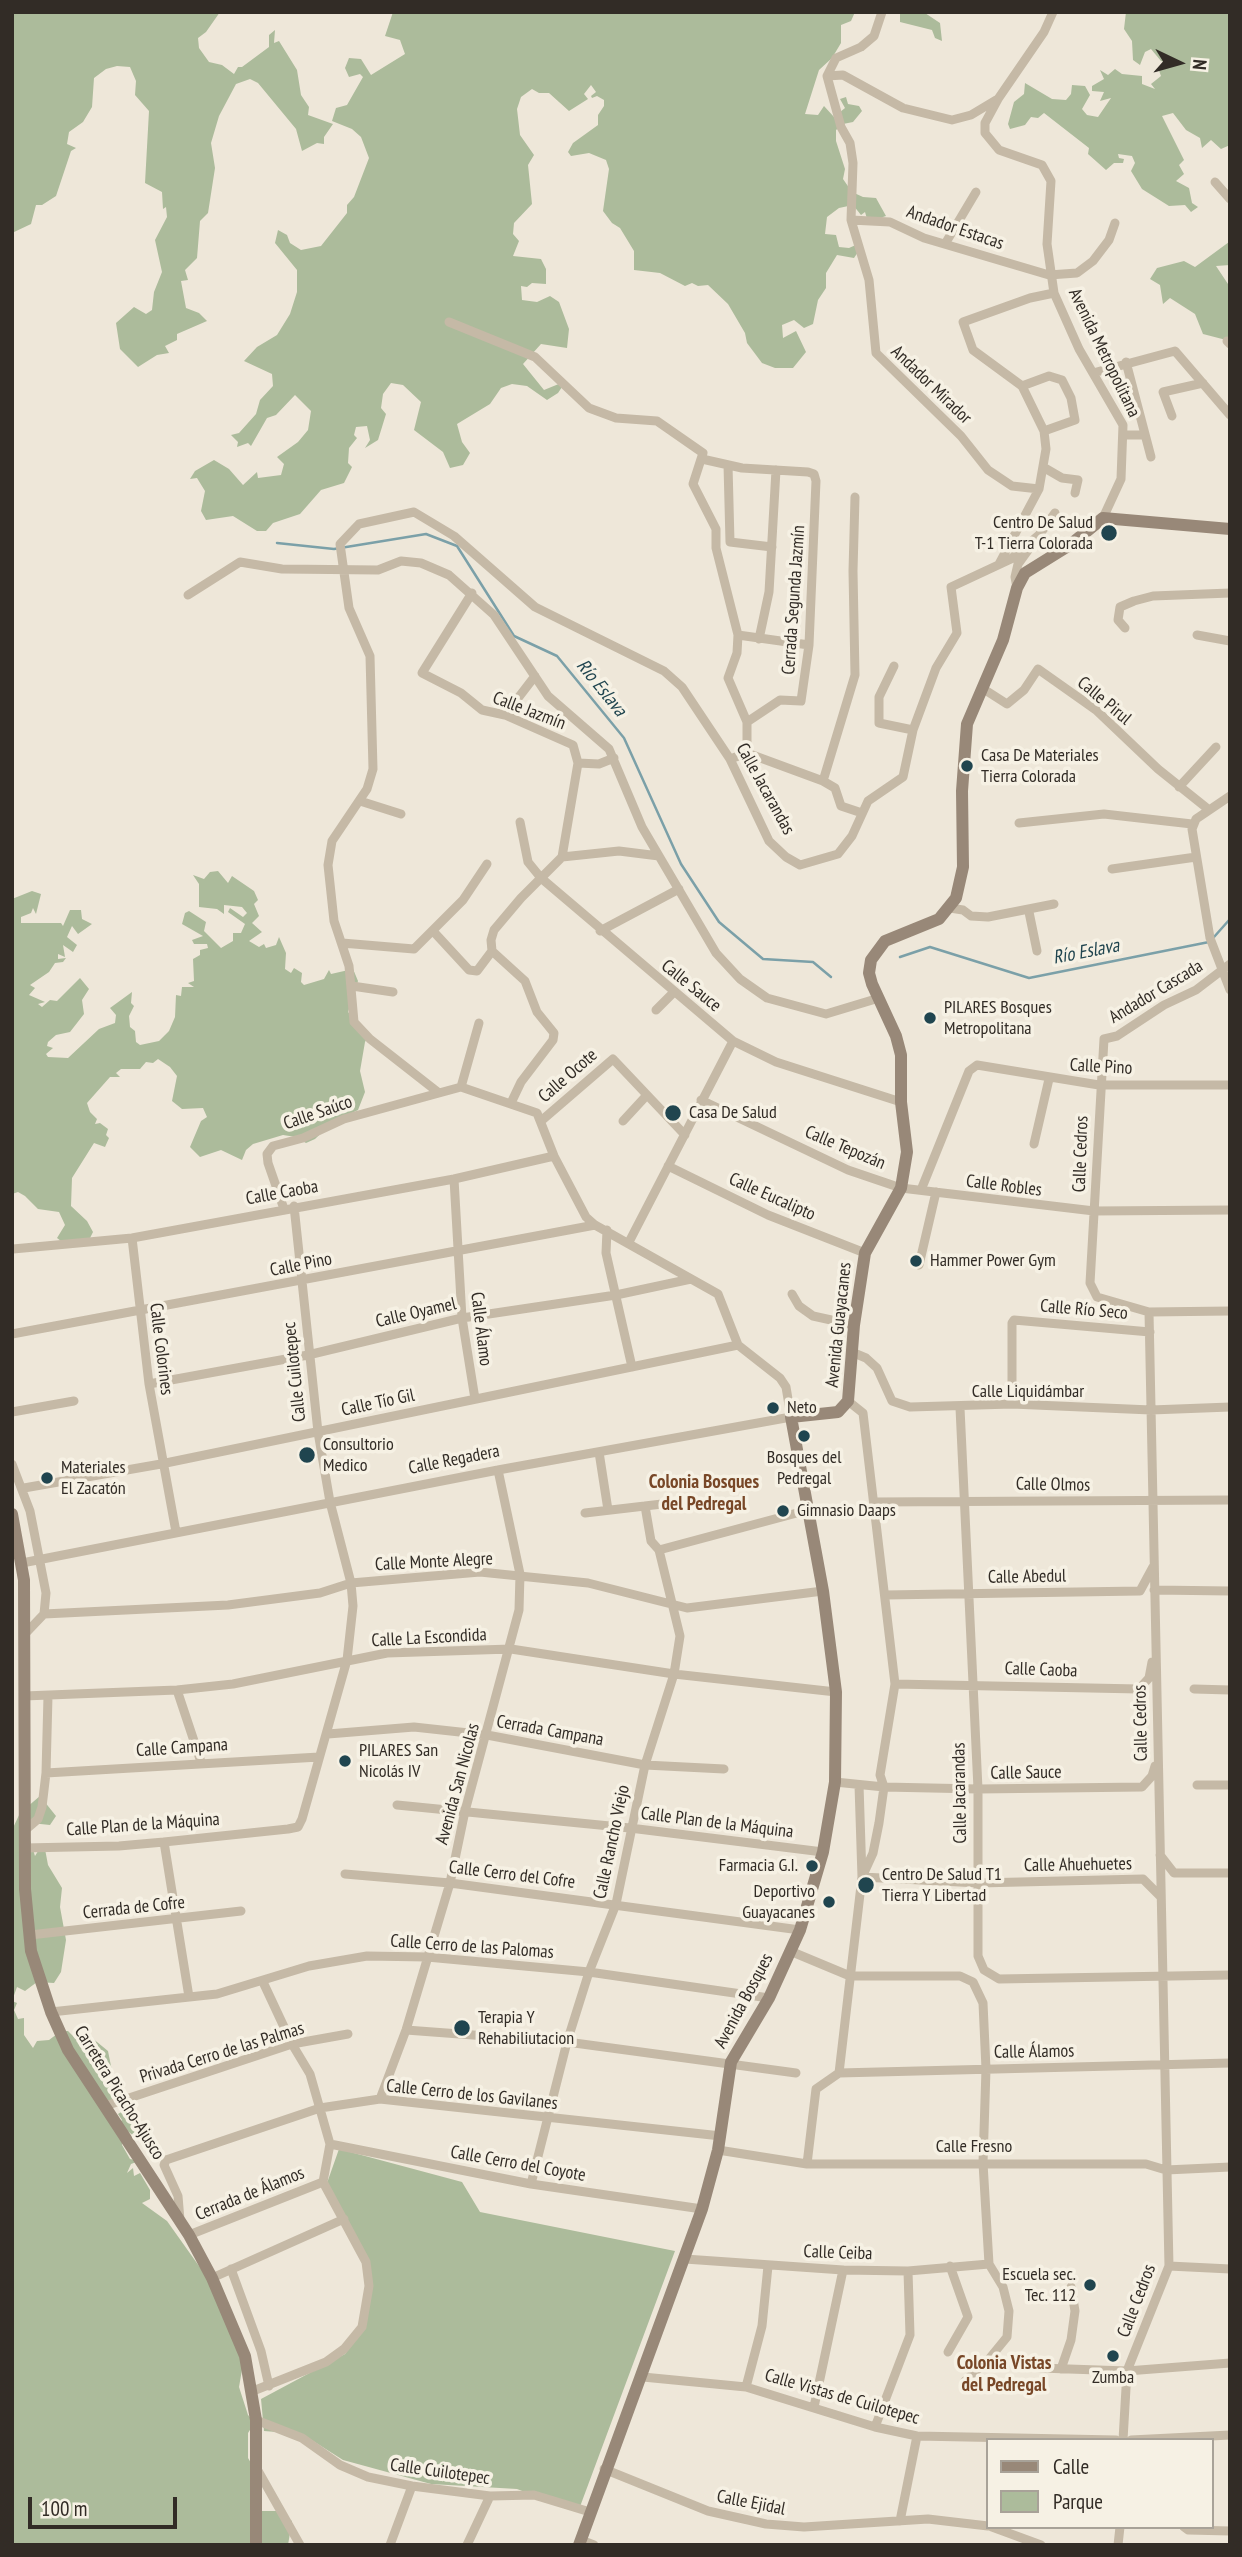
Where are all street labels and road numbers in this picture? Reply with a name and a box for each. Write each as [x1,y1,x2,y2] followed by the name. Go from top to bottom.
[904,201,1006,255] street label: Andador Estacas
[1063,285,1145,421] street label: Avenida Metropolitana
[886,341,976,429] street label: Andador Mirador
[778,524,810,676] street label: Cerrada Segunda Jazmín
[1073,672,1135,730] street label: Calle Pirul
[489,687,569,735] street label: Calle Jazmín
[731,740,799,838] street label: Calle Jacarandas
[657,955,725,1017] street label: Calle Sauce
[1105,956,1207,1028] street label: Andador Cascada
[534,1045,602,1107] street label: Calle Ocote
[1069,1055,1133,1079] street label: Calle Pino
[281,1091,355,1135] street label: Calle Saúco
[1069,1115,1093,1193] street label: Calle Cedros
[801,1121,889,1175] street label: Calle Tepozán
[725,1168,819,1226] street label: Calle Eucalipto
[965,1171,1043,1201] street label: Calle Robles
[244,1176,320,1210] street label: Calle Caoba
[268,1248,334,1282] street label: Calle Pino
[822,1261,856,1389] street label: Avenida Guayacanes
[466,1291,496,1367] street label: Calle Álamo
[374,1293,458,1333] street label: Calle Oyamel
[1039,1295,1129,1325] street label: Calle Río Seco
[145,1302,177,1396] street label: Calle Colorines
[279,1321,311,1423] street label: Calle Cuilotepec
[972,1381,1084,1403] street label: Calle Liquidámbar
[339,1385,417,1421] street label: Calle Tío Gil
[407,1441,501,1479] street label: Calle Regadera
[1016,1474,1090,1496] street label: Calle Olmos
[374,1548,494,1576] street label: Calle Monte Alegre
[988,1566,1066,1588] street label: Calle Abedul
[371,1624,487,1652] street label: Calle La Escondida
[1004,1658,1078,1682] street label: Calle Caoba
[1130,1685,1152,1761] street label: Calle Cedros
[495,1711,605,1751] street label: Cerrada Campana
[431,1721,485,1847] street label: Avenida San Nicolas
[135,1734,229,1762] street label: Calle Campana
[948,1742,972,1844] street label: Calle Jacarandas
[990,1762,1062,1784] street label: Calle Sauce
[589,1783,635,1901] street label: Calle Rancho Viejo
[639,1803,795,1843] street label: Calle Plan de la Máquina
[66,1809,220,1841] street label: Calle Plan de la Máquina
[1024,1853,1132,1877] street label: Calle Ahuehuetes
[448,1857,576,1893] street label: Calle Cerro del Cofre
[82,1892,186,1924] street label: Cerrada de Cofre
[390,1931,554,1963] street label: Calle Cerro de las Palomas
[710,1950,778,2052] street label: Avenida Bosques
[137,2018,307,2088] street label: Privada Cerro de las Palmas
[69,2022,169,2164] street label: Carretera Picacho-Ajusco
[994,2041,1074,2063] street label: Calle Álamos
[385,2075,559,2115] street label: Calle Cerro de los Gavilanes
[936,2136,1012,2158] street label: Calle Fresno
[449,2141,587,2187] street label: Calle Cerro del Coyote
[192,2162,308,2226] street label: Cerrada de Álamos
[803,2241,873,2265] street label: Calle Ceiba
[1113,2261,1161,2341] street label: Calle Cedros
[762,2365,922,2429] street label: Calle Vistas de Cuilotepec
[389,2454,491,2490] street label: Calle Cuilotepec
[715,2486,787,2520] street label: Calle Ejidal

